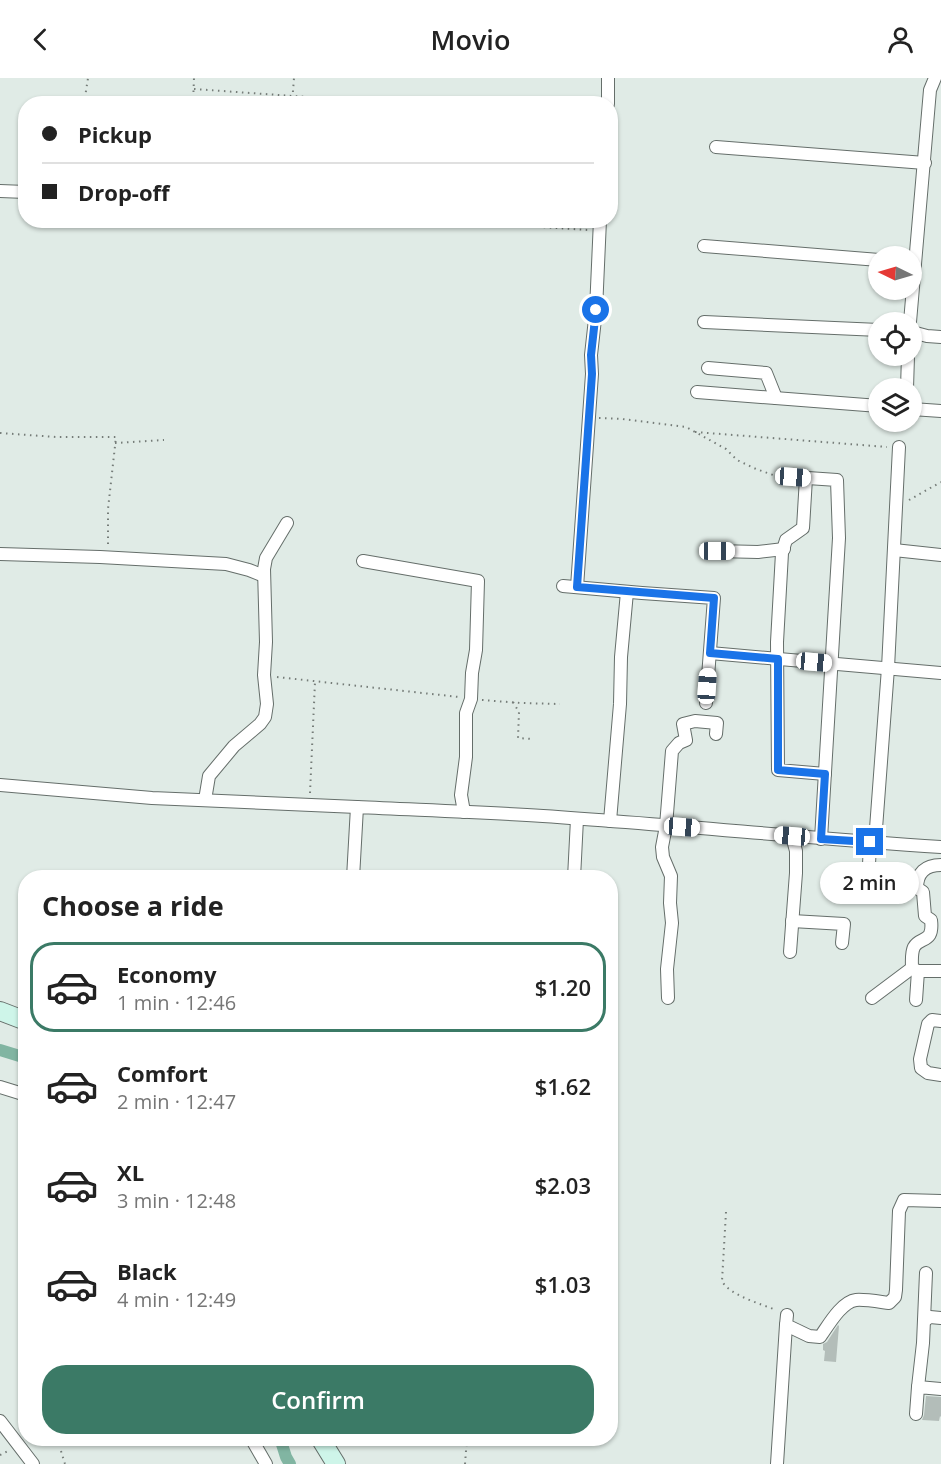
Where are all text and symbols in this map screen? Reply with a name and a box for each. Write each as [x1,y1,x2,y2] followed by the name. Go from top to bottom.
[431,21,510,58] text: Movio
[24,23,57,56] icon: back
[884,23,917,56] icon: person
[78,119,152,149] text: Pickup
[78,177,170,207] text: Drop-off
[868,246,922,300] north arrow
[868,246,922,432] map controls
[582,296,609,323] route start
[868,312,922,366] button: locate
[868,378,922,432] button: layers
[774,467,812,487] car
[699,542,735,560] car
[795,651,833,673] car
[697,667,717,705] car
[663,817,701,837] car
[773,825,811,847] car
[856,828,883,855] route end
[820,863,920,905] callout: 2 min
[843,869,897,896] text: 2 min
[42,887,224,924] text: Choose a ride
[117,959,216,989] text: Economy
[45,960,99,1014] icon: car
[535,972,591,1002] text: $1.20
[117,989,236,1016] text: 1 min · 12:46
[117,1058,208,1088] text: Comfort
[45,1059,99,1113] icon: car
[535,1071,591,1101] text: $1.62
[117,1088,236,1115] text: 2 min · 12:47
[117,1157,144,1187] text: XL
[45,1158,99,1212] icon: car
[535,1170,591,1200] text: $2.03
[117,1187,236,1214] text: 3 min · 12:48
[117,1256,177,1286] text: Black
[45,1257,99,1311] icon: car
[535,1269,591,1299] text: $1.03
[117,1286,236,1313] text: 4 min · 12:49
[42,1365,594,1434] button: Confirm

